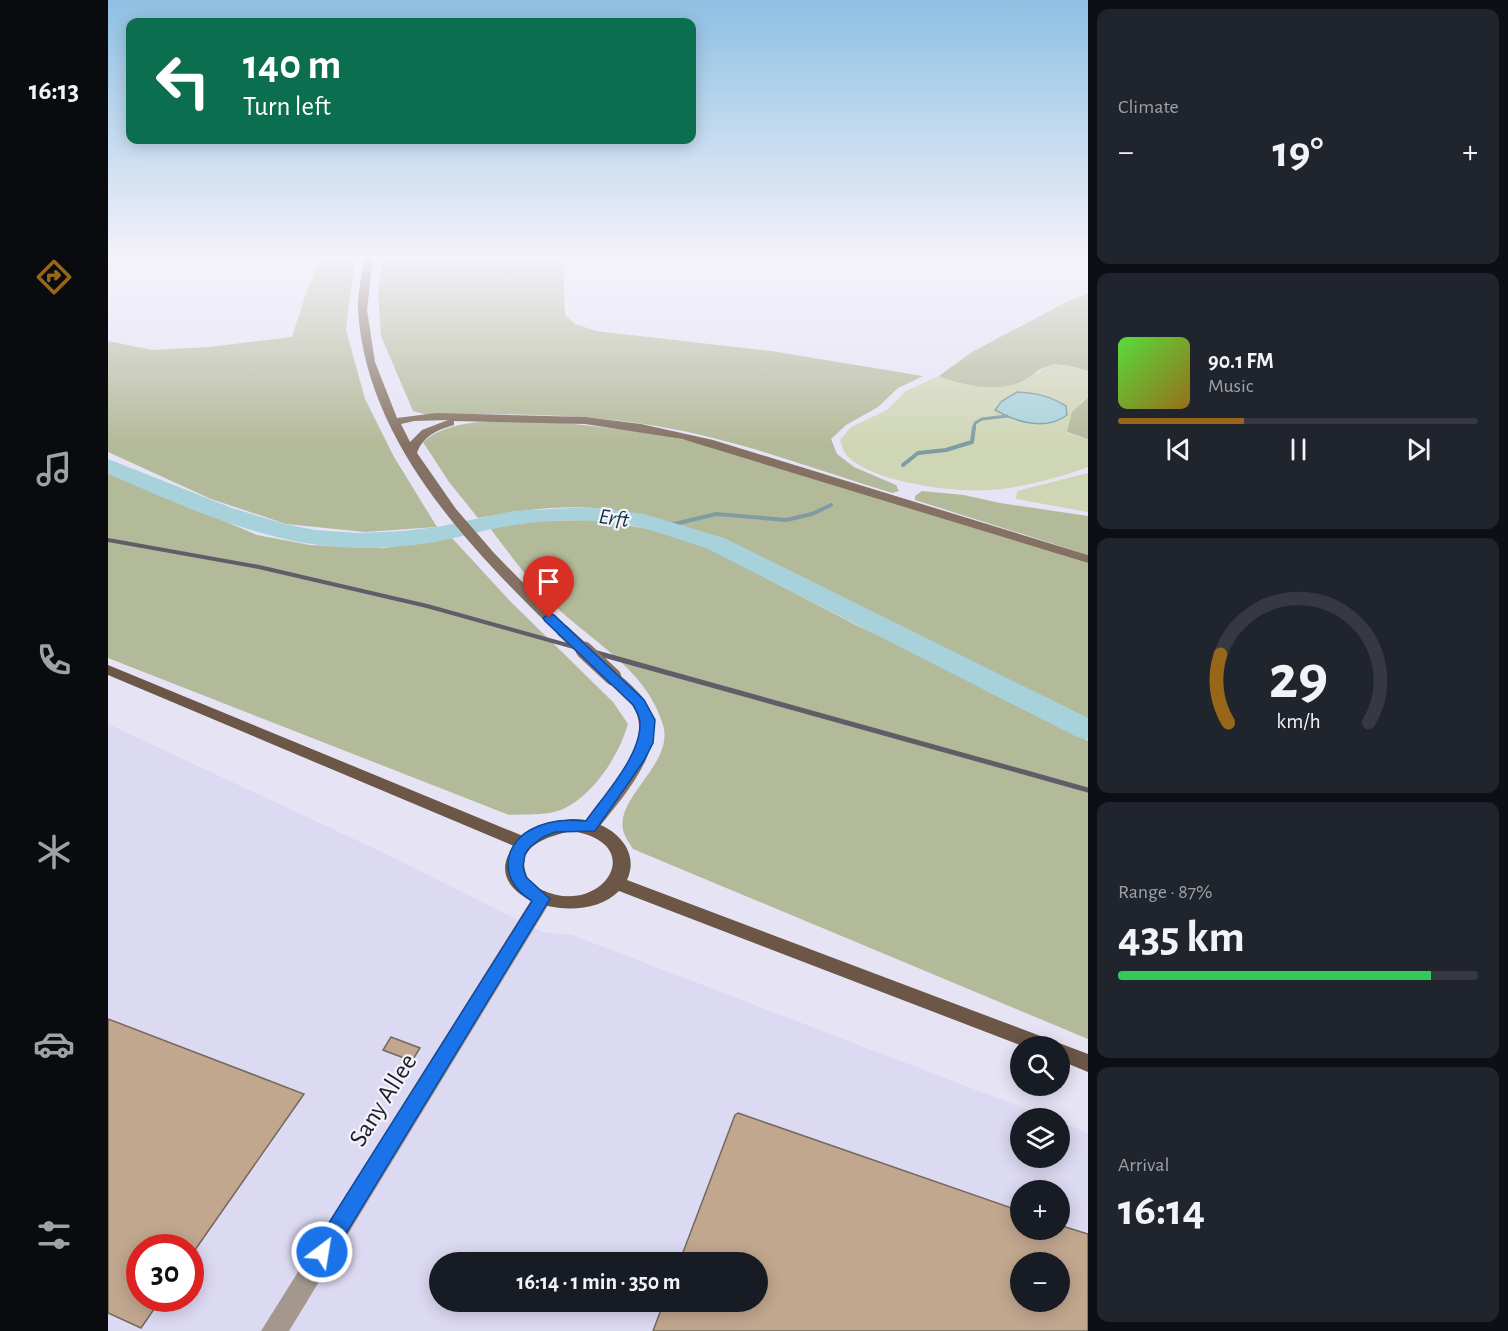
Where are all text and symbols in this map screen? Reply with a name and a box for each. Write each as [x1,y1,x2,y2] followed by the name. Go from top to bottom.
[144,42,222,120] icon: left
[243,44,341,86] text: 140 m
[29,77,79,104] text: 16:13
[243,93,331,120] text: Turn left
[1118,97,1179,117] text: Climate
[1272,130,1324,175] text: 19°
[1118,136,1134,169] text: −
[1462,136,1478,169] text: +
[33,256,75,298] icon: directions
[1208,350,1274,372] text: 90.1 FM
[1208,376,1254,396] text: Music
[1162,433,1195,466] icon: previous
[1282,433,1315,466] icon: pause
[1402,433,1435,466] icon: next
[33,448,75,490] icon: music
[597,505,631,531] water label: Erft
[523,556,574,618] pin
[532,565,565,598] icon: arrive
[33,639,75,681] icon: phone
[1268,647,1328,709] text: 29
[1276,711,1320,732] text: km/h
[33,831,75,873] icon: climate
[1118,882,1213,902] text: Range · 87%
[1118,915,1245,960] text: 435 km
[33,1023,75,1065] icon: car
[1010,1036,1070,1312] map controls
[1010,1036,1070,1096] button: search
[345,1049,421,1151] street label: Sany Allee
[1010,1108,1070,1168] button: layers
[1118,1155,1169,1175] text: Arrival
[1010,1180,1070,1240] button: +
[1118,1188,1205,1233] text: 16:14
[33,1214,75,1256] icon: filters
[290,1220,354,1284] position arrow
[126,1234,204,1312] speed limit sign: 30
[1010,1252,1070,1312] button: −
[517,1271,680,1293] text: 16:14 · 1 min · 350 m

